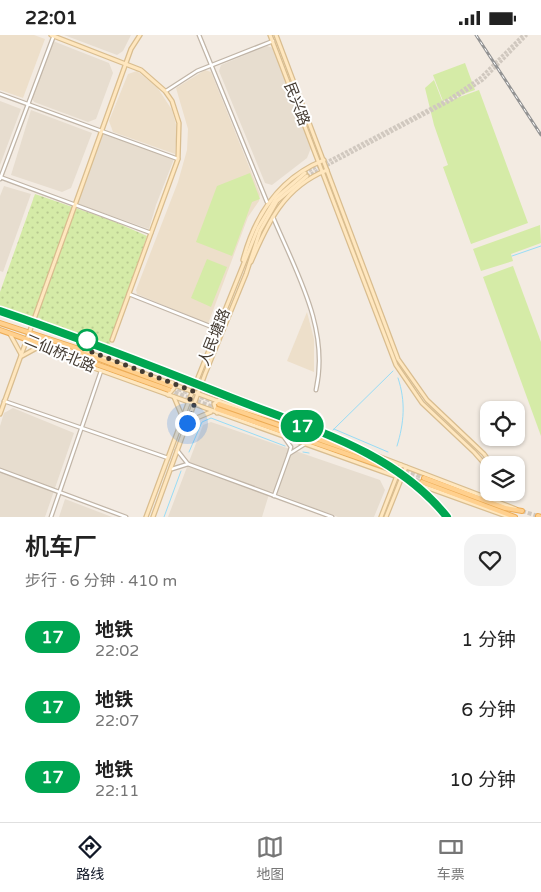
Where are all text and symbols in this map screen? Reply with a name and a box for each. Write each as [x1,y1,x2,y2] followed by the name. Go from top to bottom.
[25,7,78,29] text: 22:01
[281,80,313,128] street label: 民兴路
[194,306,234,368] street label: 人民塘路
[76,329,98,351] unlabelled marker
[22,330,98,376] street label: 二仙桥北路
[480,401,525,501] map controls
[480,401,525,446] button: locate
[280,410,324,442] line badge: 17
[175,411,200,436] your location
[291,415,313,437] text: 17
[480,456,525,501] button: layers
[25,533,97,562] text: 机车厂
[464,534,516,586] button: heart
[25,571,177,591] text: 步行 · 6 分钟 · 410 m
[95,619,133,641] text: 地铁
[41,626,64,648] text: 17
[461,629,516,651] text: 1 分钟
[95,641,139,661] text: 22:02
[95,689,133,711] text: 地铁
[41,696,64,718] text: 17
[461,699,516,721] text: 6 分钟
[95,711,139,731] text: 22:07
[95,759,133,781] text: 地铁
[41,766,64,788] text: 17
[449,769,516,791] text: 10 分钟
[95,781,139,801] text: 22:11
[76,833,104,883] tab: 路线
[256,833,284,883] tab: 地图
[437,833,465,883] tab: 车票

